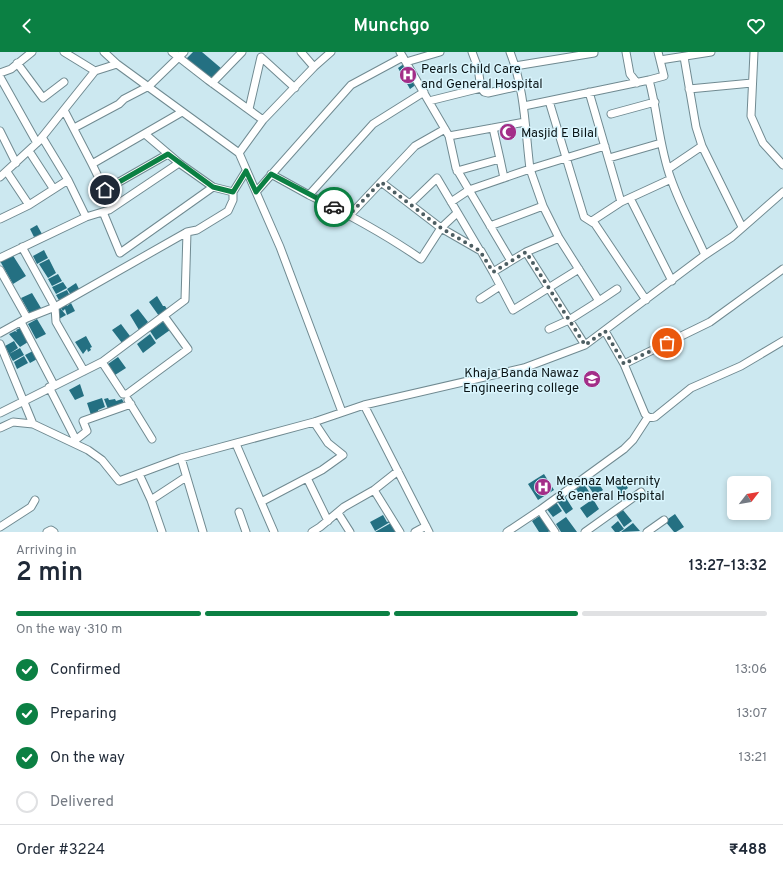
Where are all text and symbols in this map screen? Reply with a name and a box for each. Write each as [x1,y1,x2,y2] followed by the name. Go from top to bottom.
[16,15,38,37] icon: back
[353,15,430,38] text: Munchgo
[745,15,767,37] icon: heart
[421,62,543,93] place label: Pearls Child Care and General Hospital
[398,65,418,85] hospital icon: Pearls Child Care and General Hospital
[498,122,518,142] mosque icon: Masjid E Bilal
[521,126,597,142] place label: Masjid E Bilal
[88,173,122,207] pin
[94,179,116,201] icon: home
[314,187,354,227] courier
[323,196,345,218] icon: car
[650,326,684,360] pin
[656,332,678,354] icon: bag
[463,366,579,397] place label: Khaja Banda Nawaz Engineering college
[582,369,602,389] school or university icon: Khaja Banda Nawaz Engineering college
[556,474,665,505] place label: Meenaz Maternity & General Hospital
[727,476,771,520] north arrow
[727,476,771,520] map controls
[533,477,553,497] hospital icon: Meenaz Maternity & General Hospital
[16,543,77,559] text: Arriving in
[16,557,83,590] text: 2 min
[688,557,767,576] text: 13:27–13:32
[16,622,122,638] text: On the way · 310 m
[16,659,38,681] icon: check
[50,661,121,680] text: Confirmed
[735,662,767,678] text: 13:06
[16,703,38,725] icon: check
[50,705,117,724] text: Preparing
[737,706,767,722] text: 13:07
[16,747,38,769] icon: check
[50,749,125,768] text: On the way
[739,750,767,766] text: 13:21
[50,793,114,812] text: Delivered
[16,841,105,860] text: Order #3224
[729,841,767,860] text: ₹488

